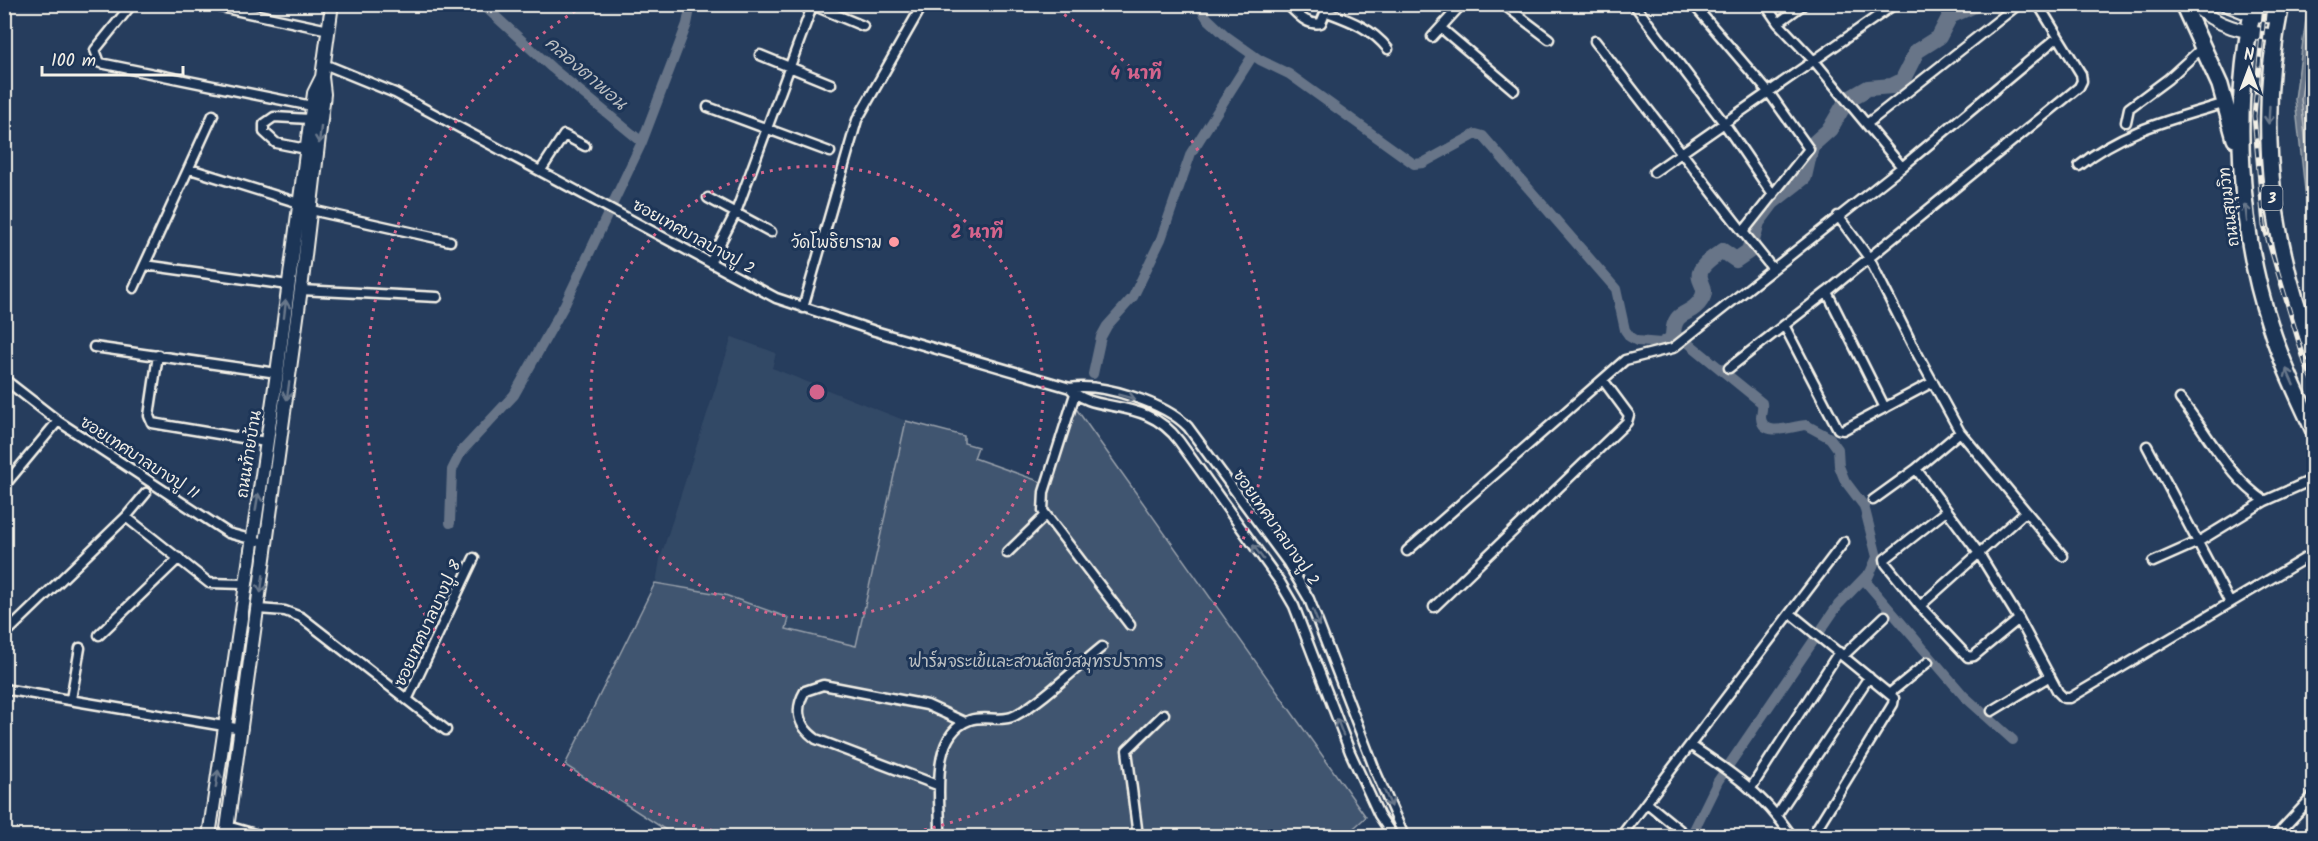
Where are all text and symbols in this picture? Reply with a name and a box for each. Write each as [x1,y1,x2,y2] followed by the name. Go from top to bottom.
[538,30,633,119] water label: คลองตาพอน
[42,39,183,77] scale bar
[2219,39,2279,99] north arrow
[2244,43,2254,68] text: N
[51,47,96,76] text: 100 m
[1110,60,1162,89] text: 4 นาที
[2263,104,2274,124] one-way arrow
[314,125,325,145] one-way arrow
[2212,166,2247,248] street label: ถนนสุขุมวิท
[2262,186,2282,210] road number: 3
[627,193,759,281] street label: ซอยเทศบาลบางปู 2
[2240,204,2251,224] one-way arrow
[951,219,1003,248] text: 2 นาที
[791,231,882,256] place label: วัดโพธิยาราม
[887,235,901,249] marker: วัดโพธิยาราม
[280,300,291,320] one-way arrow
[2284,369,2295,387] one-way arrow
[282,381,293,401] one-way arrow
[807,382,827,402] centre of rings
[1117,391,1136,403] one-way arrow
[230,408,269,500] street label: ถนนท้ายบ้าน
[75,410,204,506] street label: ซอยเทศบาลบางปู 11
[1226,465,1325,591] street label: ซอยเทศบาลบางปู 2
[251,493,262,513] one-way arrow
[1252,544,1265,560] one-way arrow
[388,556,469,691] street label: ซอยเทศบาลบางปู 8
[256,574,267,594] one-way arrow
[1311,608,1322,627] one-way arrow
[908,650,1164,675] park label: ฟาร์มจระเข้และสวนสัตว์สมุทรปราการ
[1334,719,1345,737] one-way arrow
[212,769,223,789] one-way arrow
[1383,790,1394,808] one-way arrow

